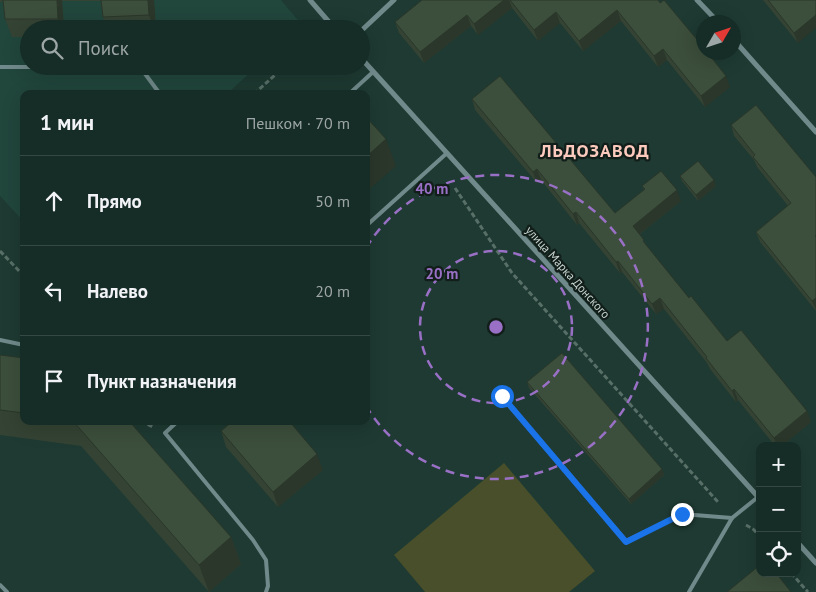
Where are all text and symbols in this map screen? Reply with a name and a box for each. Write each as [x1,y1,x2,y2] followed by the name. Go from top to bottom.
[696,15,741,60] north arrow
[20,20,370,75] search box
[38,34,66,62] icon: search
[78,36,129,60] text: Поиск
[40,109,94,136] text: 1 мин
[246,113,350,133] text: Пешком · 70 m
[539,139,650,162] district label: ЛЬДОЗАВОД
[416,179,448,198] text: 40 m
[40,187,68,215] icon: ahead
[87,189,142,213] text: Прямо
[315,191,350,211] text: 50 m
[523,223,613,321] street label: улица Марка Донского
[426,264,458,283] text: 20 m
[40,277,68,305] icon: left
[87,279,148,303] text: Налево
[315,281,350,301] text: 20 m
[487,318,505,336] centre of rings
[40,367,68,395] icon: arrive
[87,369,237,393] text: Пункт назначения
[491,385,514,408] route start
[756,442,801,577] map controls
[756,442,801,487] button: +
[756,487,801,532] button: −
[671,503,694,526] route end
[756,532,801,577] button: locate

